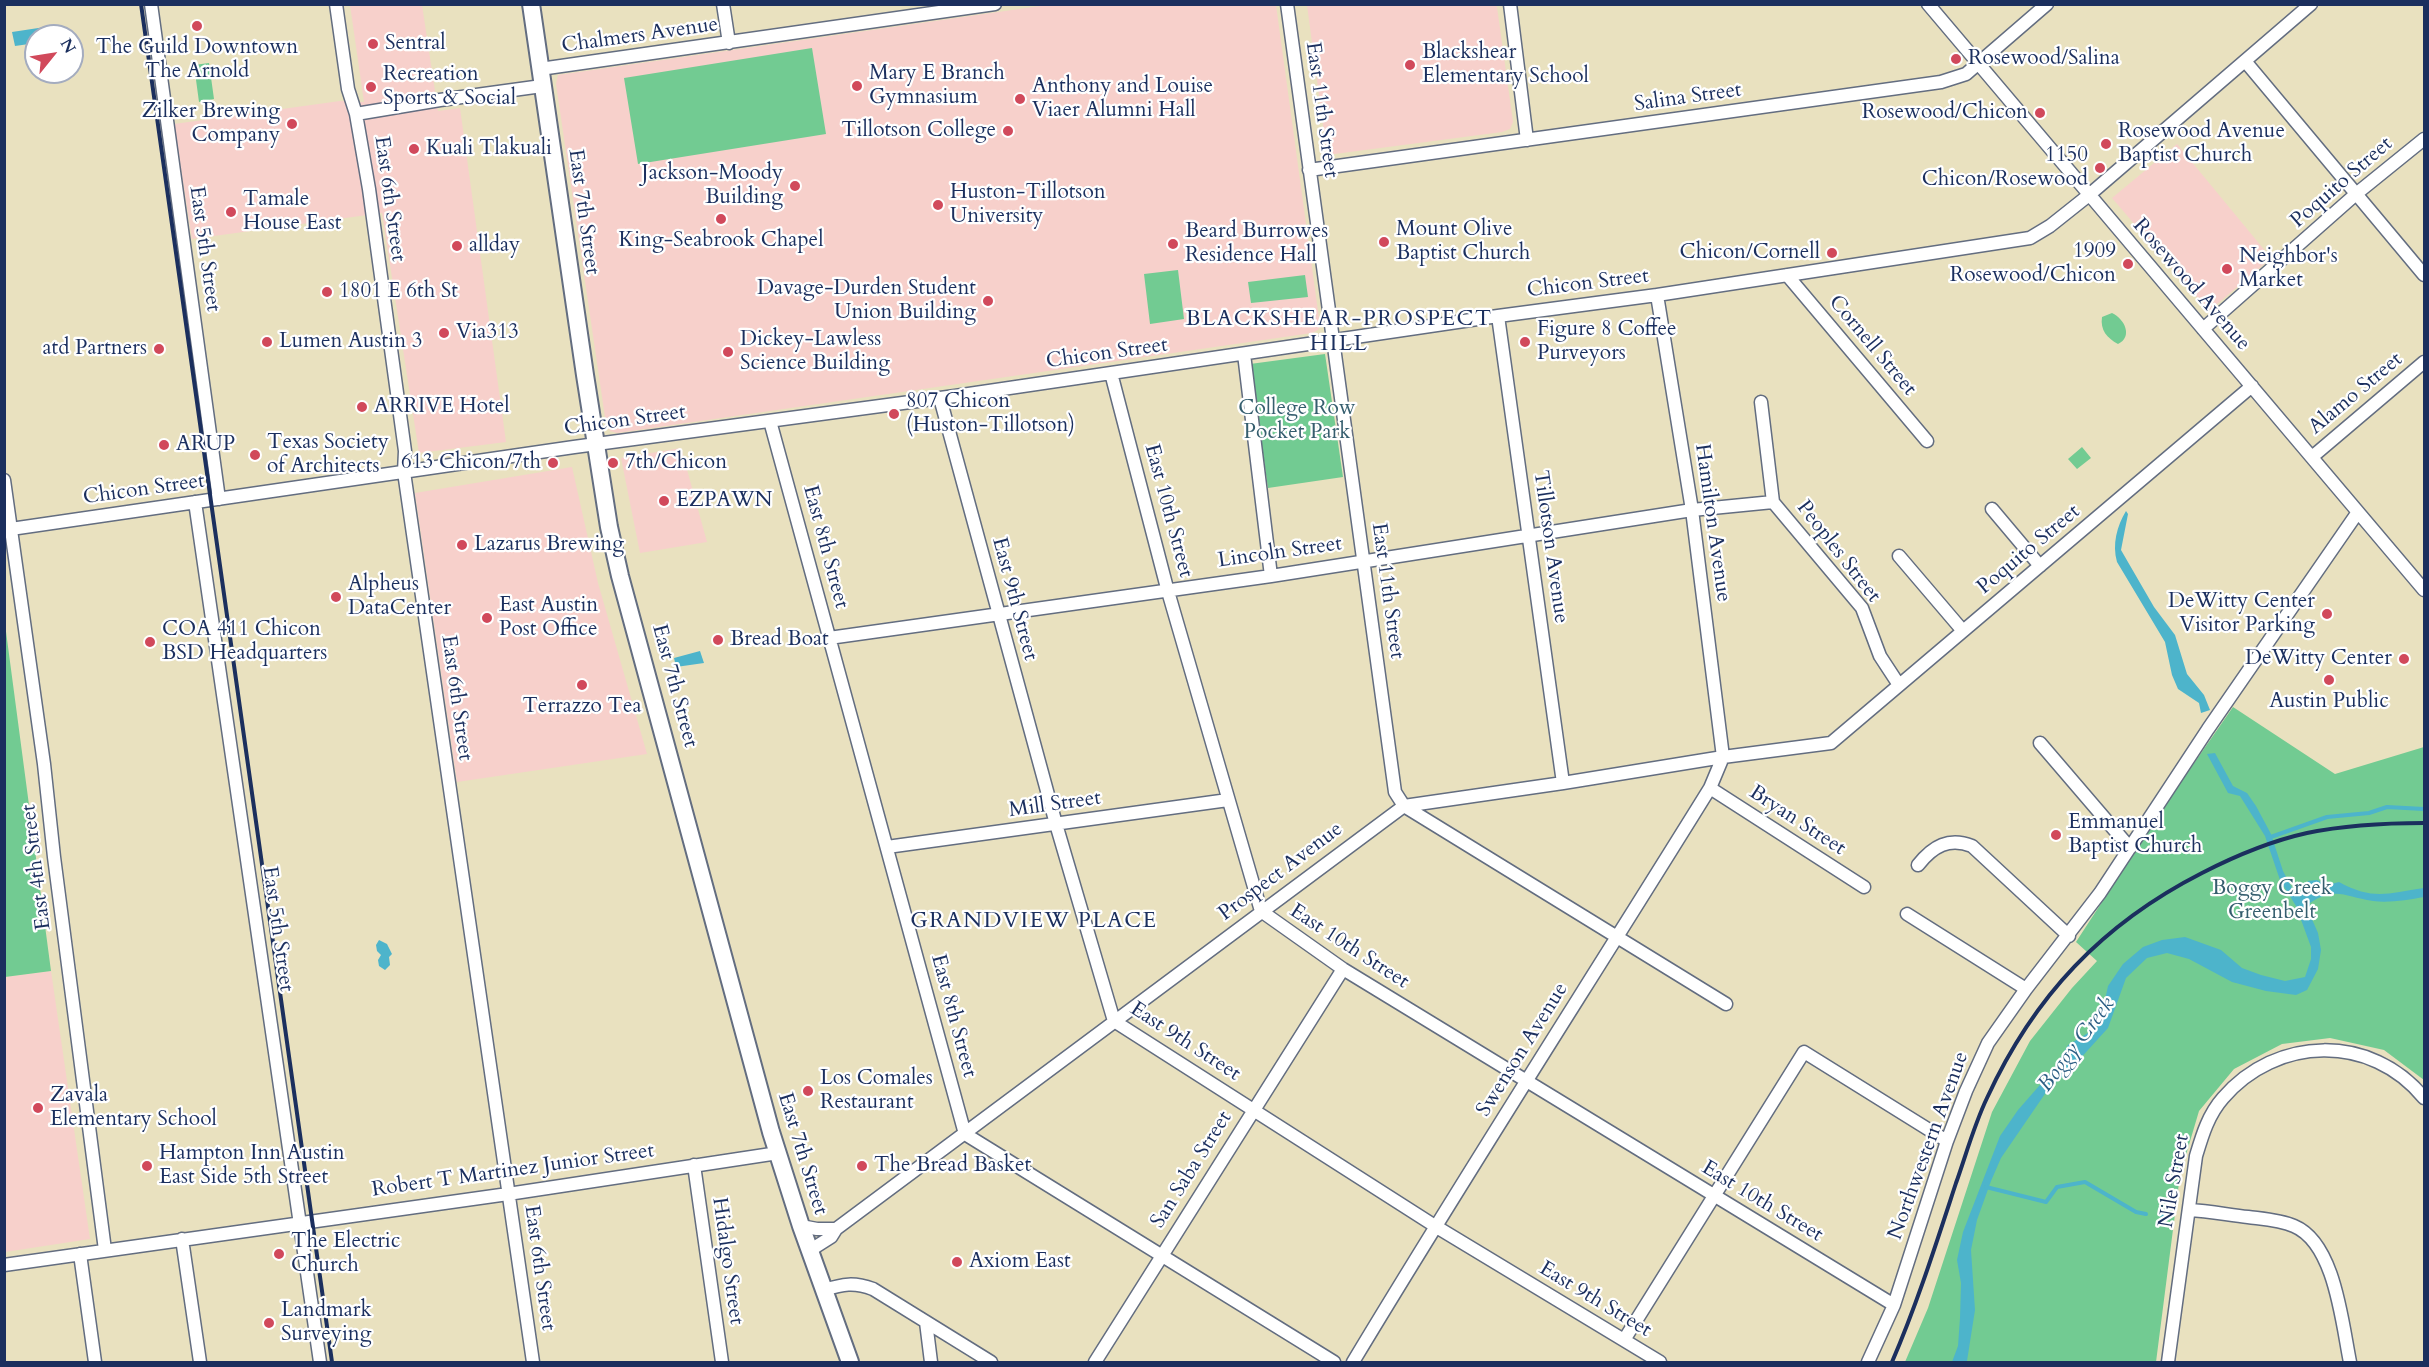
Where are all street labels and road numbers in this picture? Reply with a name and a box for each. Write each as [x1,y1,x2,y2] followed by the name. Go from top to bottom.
[560,13,720,59] street label: Chalmers Avenue
[1299,40,1343,180] street label: East 11th Street
[1633,78,1743,118] street label: Salina Street
[2286,132,2398,234] street label: Poquito Street
[368,135,410,263] street label: East 6th Street
[562,148,604,276] street label: East 7th Street
[183,185,225,313] street label: East 5th Street
[2127,214,2255,356] street label: Rosewood Avenue
[1526,264,1650,304] street label: Chicon Street
[1823,291,1921,401] street label: Cornell Street
[1045,333,1169,375] street label: Chicon Street
[2304,348,2408,440] street label: Alamo Street
[563,400,687,442] street label: Chicon Street
[1138,441,1198,581] street label: East 10th Street
[1688,442,1736,604] street label: Hamilton Avenue
[82,469,206,511] street label: Chicon Street
[1527,469,1573,625] street label: Tillotson Avenue
[796,483,854,611] street label: East 8th Street
[1790,496,1886,608] street label: Peoples Street
[1972,500,2086,600] street label: Poquito Street
[1365,521,1409,661] street label: East 11th Street
[1216,532,1344,574] street label: Lincoln Street
[985,535,1043,663] street label: East 9th Street
[645,622,703,750] street label: East 7th Street
[435,634,477,762] street label: East 6th Street
[1744,780,1850,862] street label: Bryan Street
[1007,786,1103,824] street label: Mill Street
[17,803,57,931] street label: East 4th Street
[1214,817,1348,927] street label: Prospect Avenue
[256,865,298,993] street label: East 5th Street
[1285,899,1413,995] street label: East 10th Street
[924,952,982,1080] street label: East 8th Street
[1472,979,1574,1121] street label: Swenson Avenue
[1125,997,1245,1087] street label: East 9th Street
[1883,1049,1975,1243] street label: Northwestern Avenue
[771,1090,833,1218] street label: East 7th Street
[1146,1107,1238,1233] street label: San Saba Street
[2154,1132,2196,1230] street label: Nile Street
[370,1139,656,1203] street label: Robert T Martinez Junior Street
[1697,1156,1827,1248] street label: East 10th Street
[706,1196,748,1326] street label: Hidalgo Street
[518,1204,560,1332] street label: East 6th Street
[1534,1257,1656,1343] street label: East 9th Street

